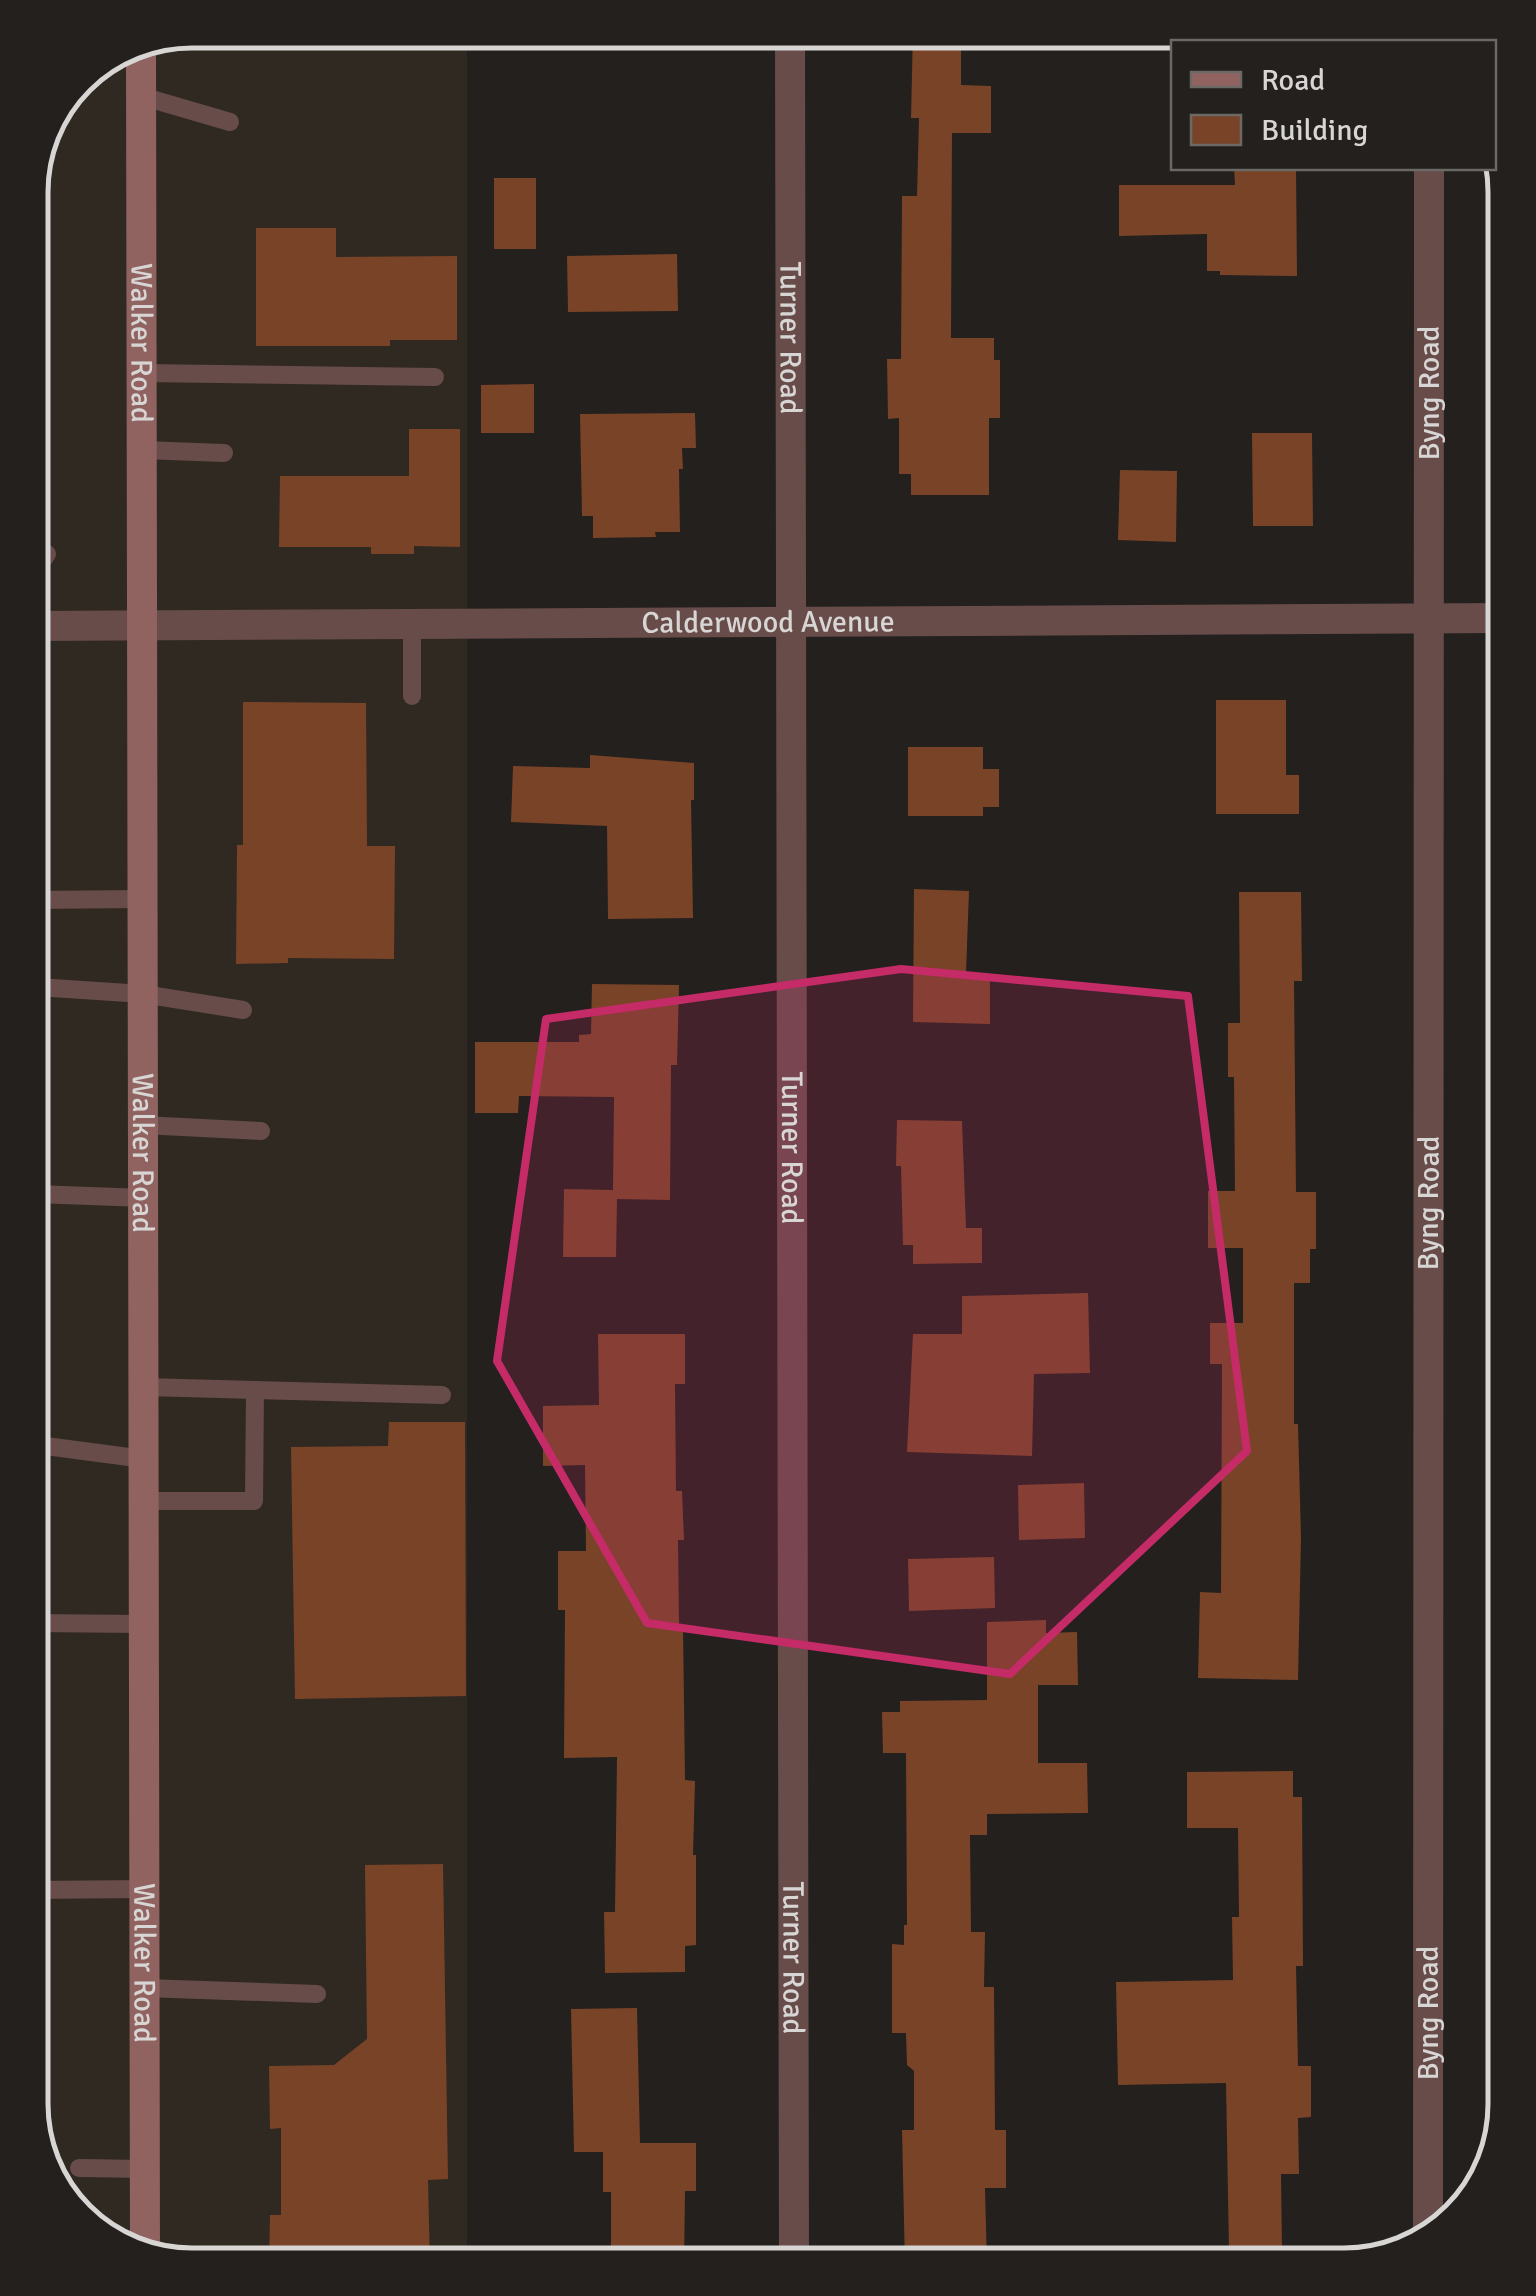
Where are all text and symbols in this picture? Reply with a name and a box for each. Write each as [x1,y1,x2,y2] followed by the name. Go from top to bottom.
[1171,40,1496,170] legend
[1261,62,1325,99] text: Road
[1261,112,1368,149] text: Building
[772,261,809,415] street label: Turner Road
[123,263,160,423] street label: Walker Road
[1410,326,1447,460] street label: Byng Road
[641,603,895,641] street label: Calderwood Avenue
[773,1071,811,1225] street label: Turner Road
[124,1073,162,1233] street label: Walker Road
[1410,1136,1447,1270] street label: Byng Road
[775,1881,812,2035] street label: Turner Road
[126,1883,163,2043] street label: Walker Road
[1410,1946,1447,2080] street label: Byng Road

